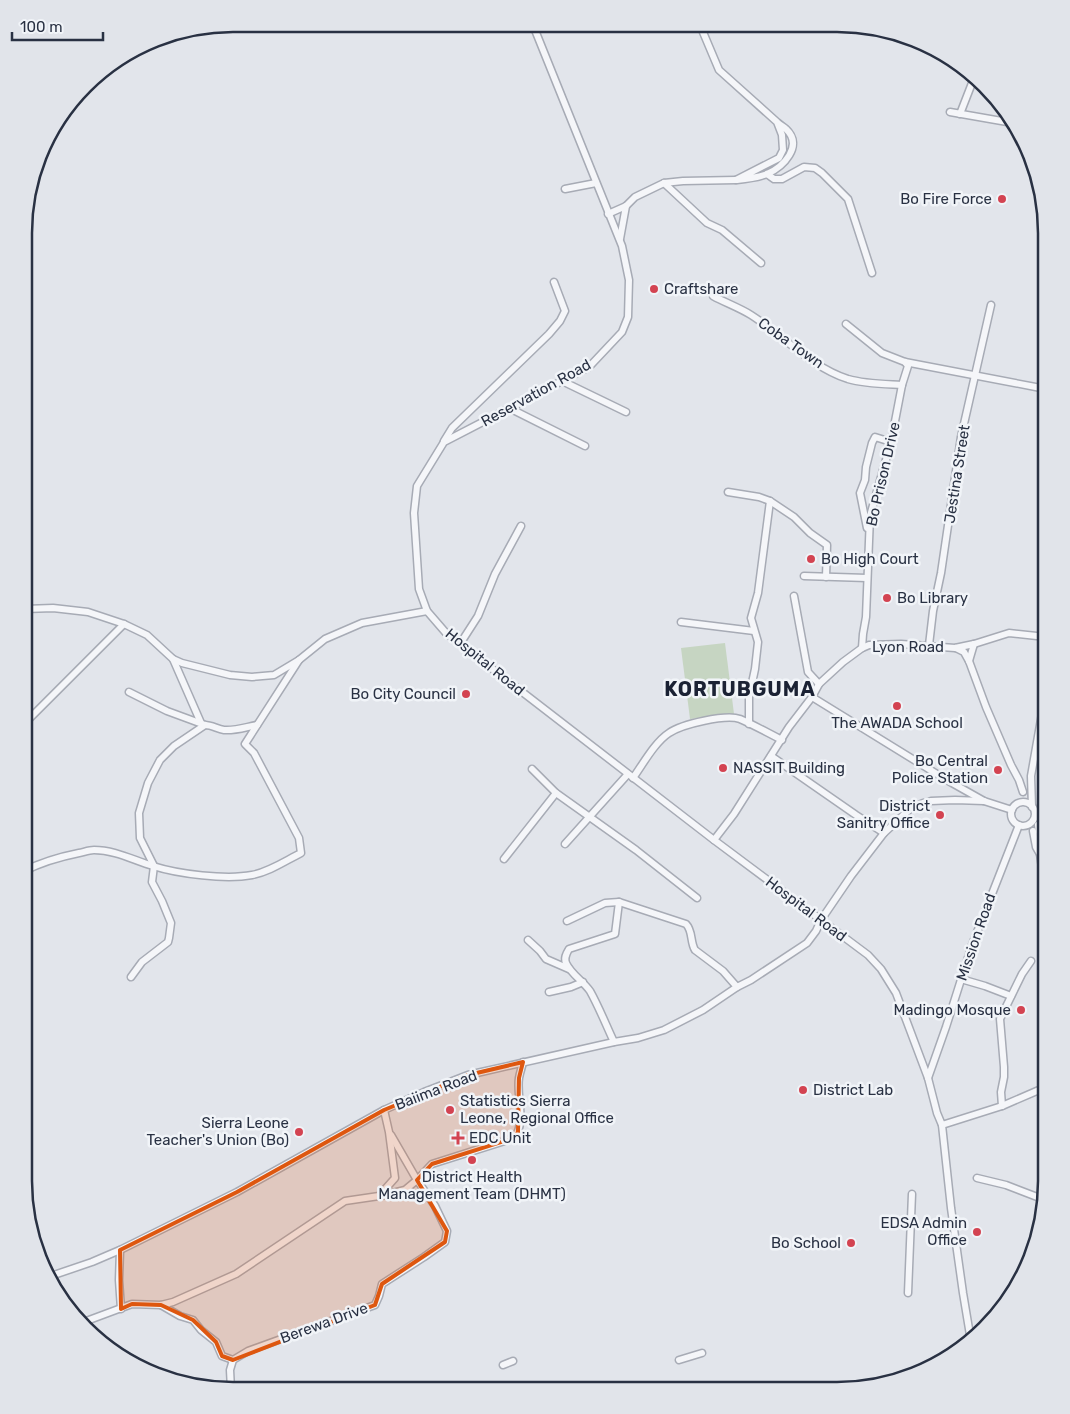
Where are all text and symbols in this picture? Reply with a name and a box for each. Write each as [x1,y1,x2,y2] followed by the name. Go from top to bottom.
[12,10,104,42] scale bar
[20,18,62,36] text: 100 m
[900,190,992,208] place label: Bo Fire Force
[996,193,1008,205] marker: Bo Fire Force
[664,280,738,298] place label: Craftshare
[648,283,660,295] marker: Craftshare
[755,314,827,372] street label: Coba Town
[478,355,594,431] street label: Reservation Road
[862,420,904,528] street label: Bo Prison Drive
[940,423,974,525] street label: Jestina Street
[821,550,919,568] place label: Bo High Court
[805,553,817,565] marker: Bo High Court
[897,589,968,607] place label: Bo Library
[881,592,893,604] marker: Bo Library
[442,625,528,699] street label: Hospital Road
[872,638,944,656] street label: Lyon Road
[664,677,816,701] district label: KORTUBGUMA
[350,685,456,703] place label: Bo City Council
[460,688,472,700] marker: Bo City Council
[891,700,903,712] marker: The AWADA School
[831,714,963,732] place label: The AWADA School
[892,752,988,787] place label: Bo Central Police Station
[733,759,845,777] place label: NASSIT Building
[717,762,729,774] marker: NASSIT Building
[992,764,1004,776] marker: Bo Central Police Station
[837,797,930,832] place label: District Sanitry Office
[934,809,946,821] marker: District Sanitry Office
[762,873,850,945] street label: Hospital Road
[953,891,999,983] street label: Mission Road
[893,1001,1011,1019] place label: Madingo Mosque
[1015,1004,1027,1016] marker: Madingo Mosque
[392,1066,480,1114] street label: Baiima Road
[813,1081,893,1099] place label: District Lab
[797,1084,809,1096] marker: District Lab
[460,1092,614,1127] place label: Statistics Sierra Leone, Regional Office
[444,1104,456,1116] marker: Statistics Sierra Leone, Regional Office
[147,1114,289,1149] place label: Sierra Leone Teacher's Union (Bo)
[293,1126,305,1138] marker: Sierra Leone Teacher's Union (Bo)
[469,1129,531,1147] place label: EDC Unit
[451,1131,465,1145] marker: EDC Unit
[466,1154,478,1166] marker: District Health Management Team (DHMT)
[378,1168,566,1203] place label: District Health Management Team (DHMT)
[881,1214,967,1249] place label: EDSA Admin Office
[971,1226,983,1238] marker: EDSA Admin Office
[771,1234,841,1252] place label: Bo School
[845,1237,857,1249] marker: Bo School
[278,1299,370,1347] street label: Berewa Drive

